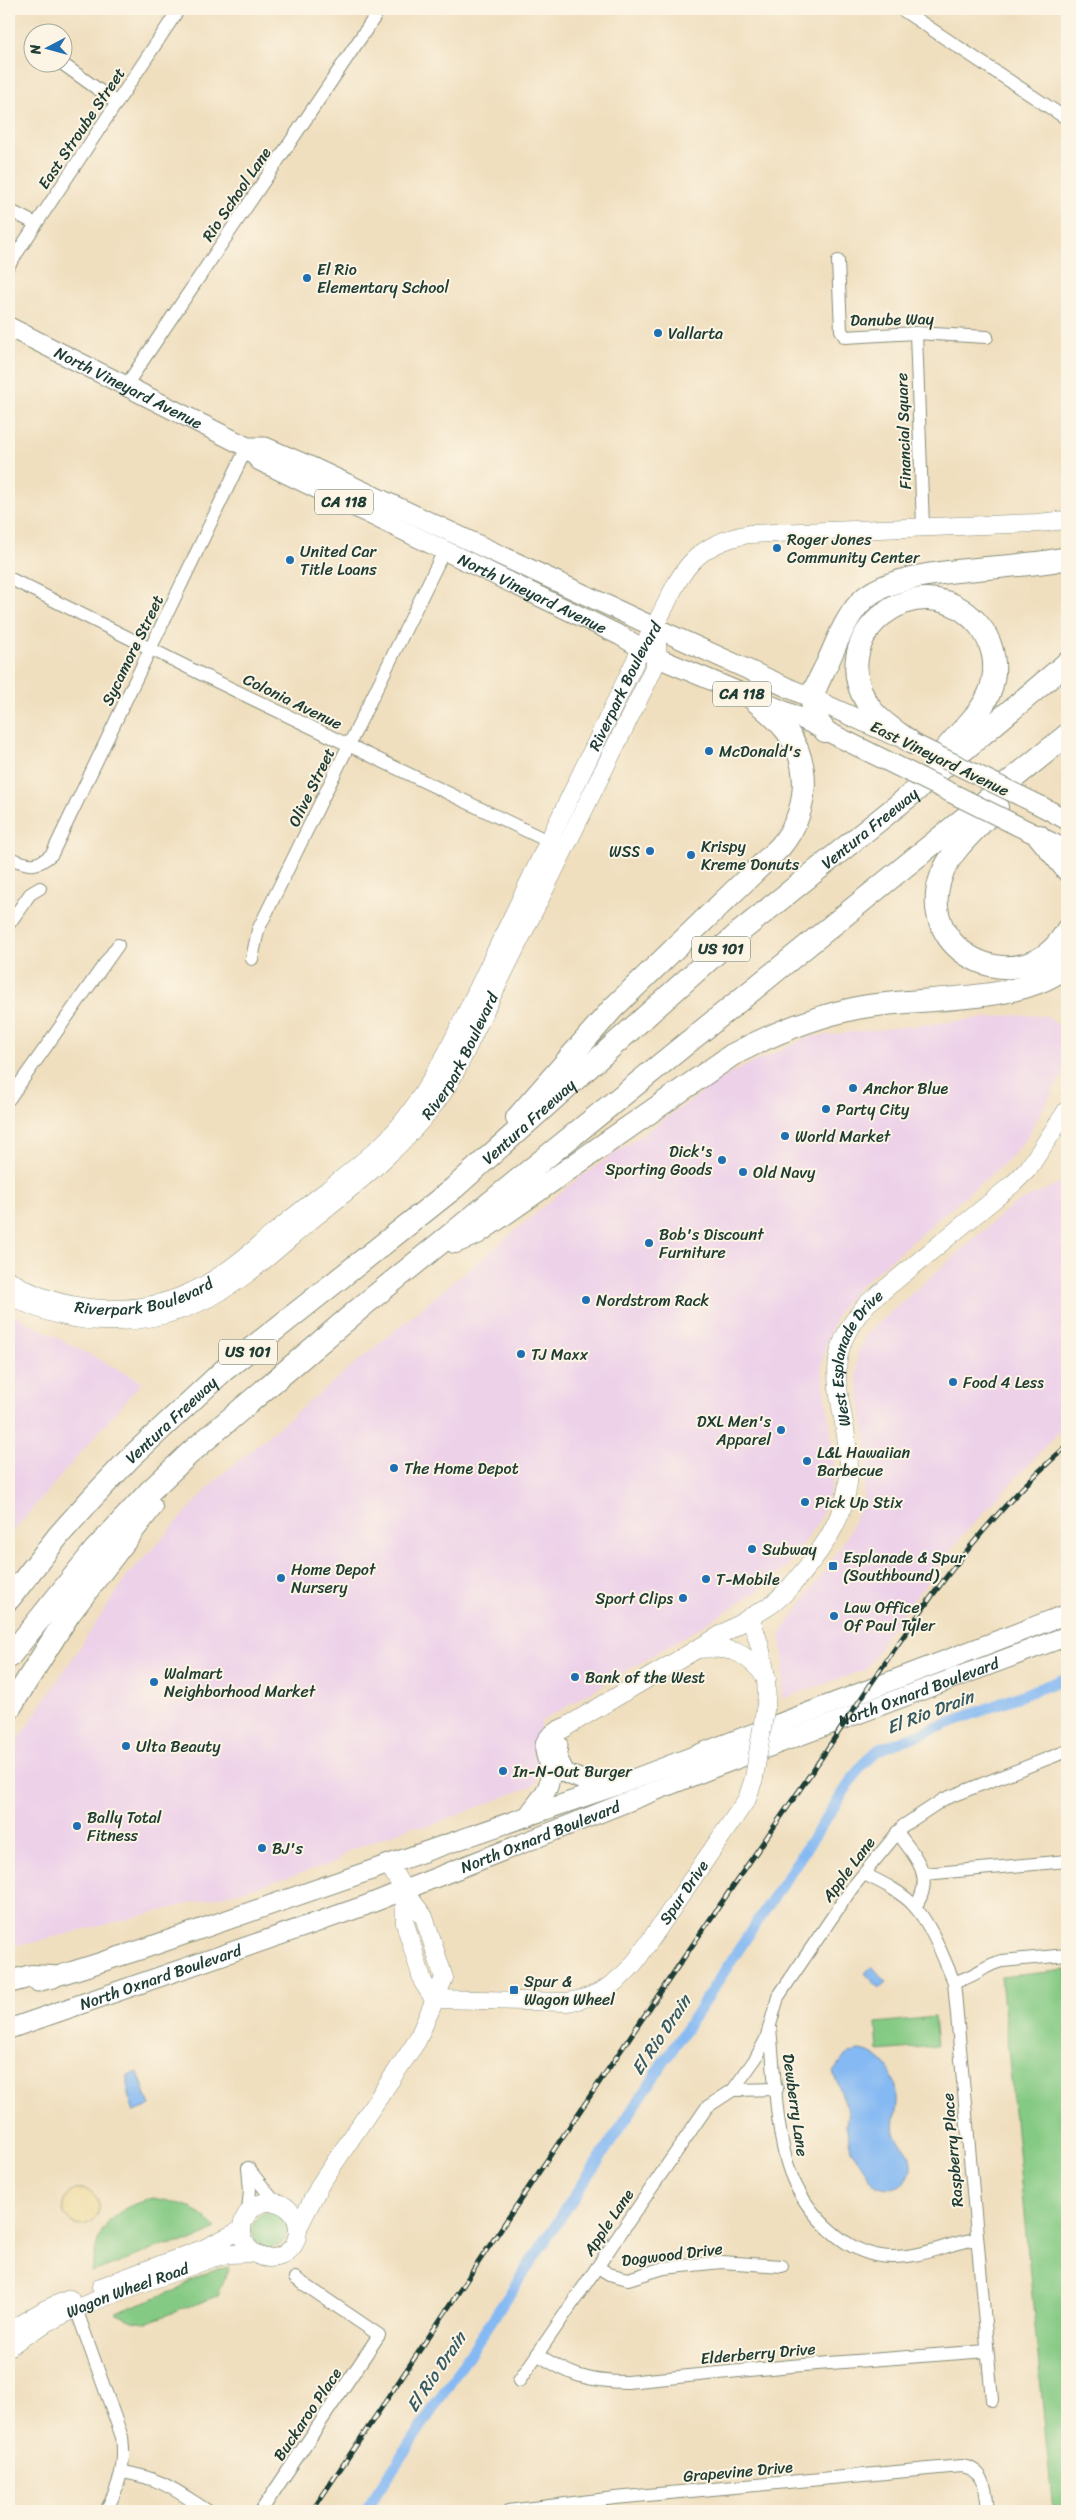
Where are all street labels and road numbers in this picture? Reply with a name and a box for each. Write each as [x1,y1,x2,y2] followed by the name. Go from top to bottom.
[30,61,133,195] street label: East Stroube Street
[194,141,279,248] street label: Rio School Lane
[850,304,935,335] street label: Danube Way
[49,338,208,437] street label: North Vineyard Avenue
[887,372,920,490] street label: Financial Square
[315,490,373,514] road number: CA 118
[453,545,612,642] street label: North Vineyard Avenue
[93,590,172,711] street label: Sycamore Street
[580,615,671,756] street label: Riverpark Boulevard
[238,665,348,738] street label: Colonia Avenue
[713,682,771,706] road number: CA 118
[865,712,1014,805] street label: East Vineyard Avenue
[280,743,343,832] street label: Olive Street
[814,779,926,877] street label: Ventura Freeway
[692,936,750,962] road number: US 101
[413,986,507,1126] street label: Riverpark Boulevard
[475,1071,583,1172] street label: Ventura Freeway
[73,1268,220,1324] street label: Riverpark Boulevard
[823,1282,890,1429] street label: West Esplanade Drive
[219,1340,277,1364] road number: US 101
[118,1368,225,1471] street label: Ventura Freeway
[834,1648,1004,1735] street label: North Oxnard Boulevard
[456,1792,626,1882] street label: North Oxnard Boulevard
[813,1830,883,1909] street label: Apple Lane
[651,1854,717,1931] street label: Spur Drive
[75,1935,247,2019] street label: North Oxnard Boulevard
[774,2052,817,2158] street label: Dewberry Lane
[933,2092,972,2208] street label: Raspberry Place
[575,2182,642,2263] street label: Apple Lane
[620,2234,724,2275] street label: Dogwood Drive
[61,2253,194,2327] street label: Wagon Wheel Road
[699,2334,817,2373] street label: Elderberry Drive
[265,2361,350,2467] street label: Buckaroo Place
[682,2452,794,2491] street label: Grapevine Drive

